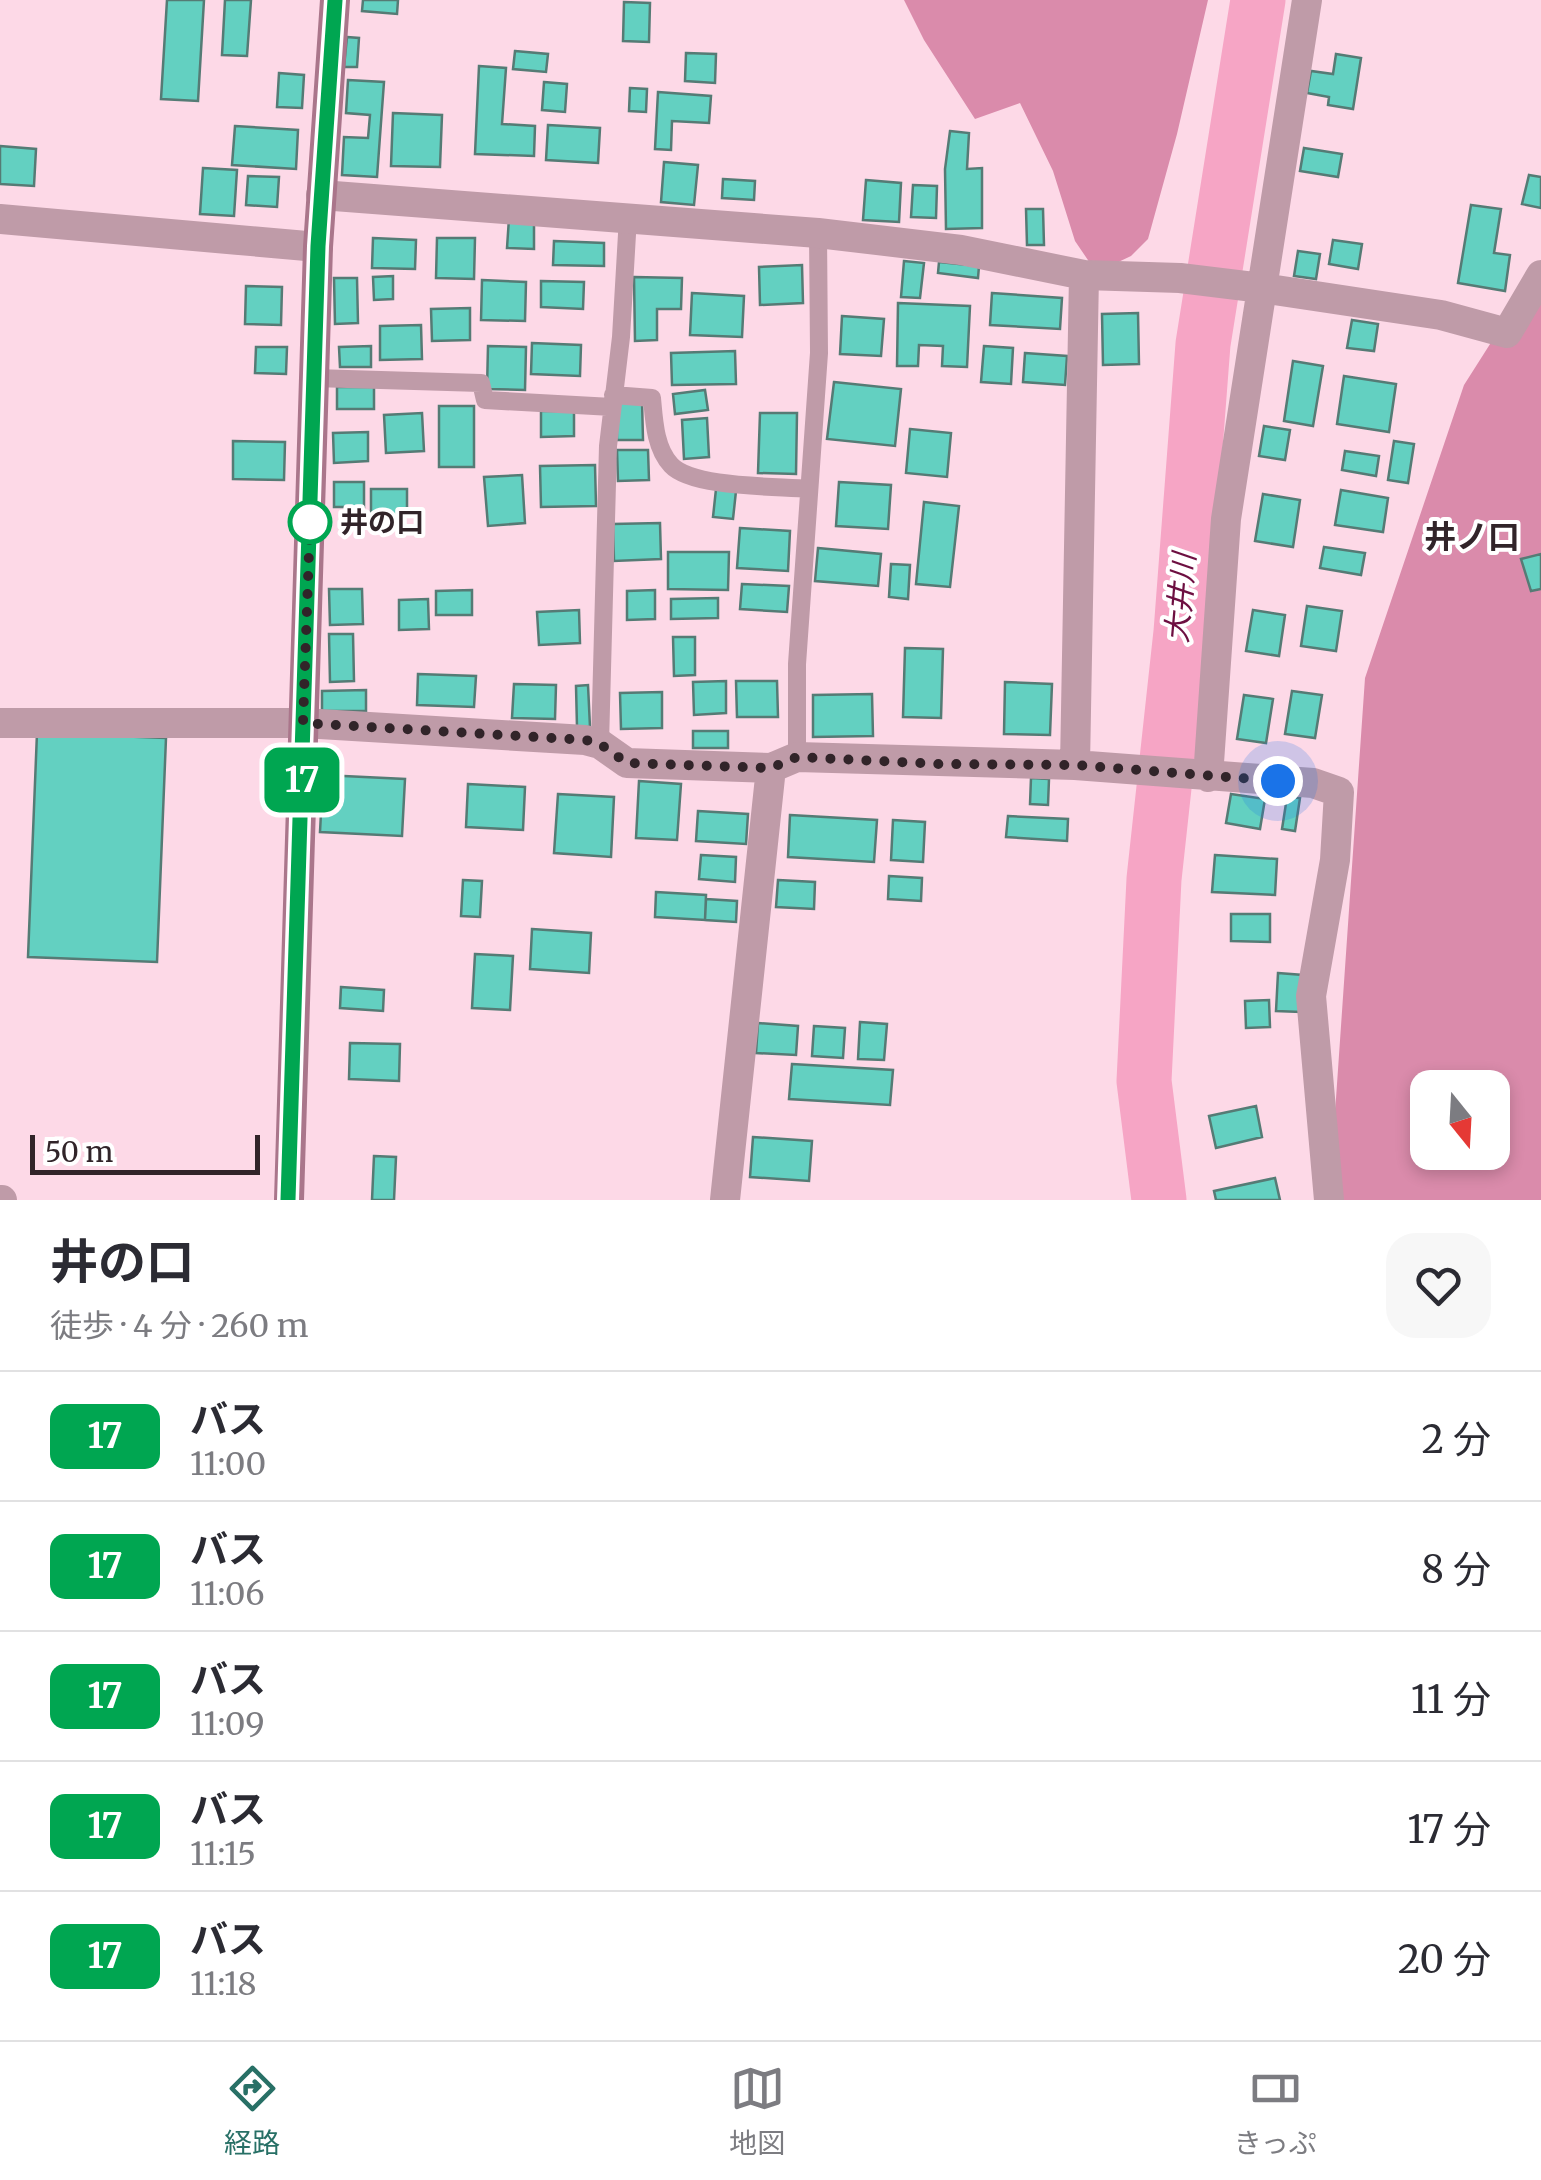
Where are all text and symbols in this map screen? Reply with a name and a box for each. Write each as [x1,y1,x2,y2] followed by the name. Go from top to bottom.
[289,501,331,543] marker: 井の口
[340,504,424,540] place label: 井の口
[1424,517,1520,557] district label: 井ノ口
[1157,549,1203,644] water label: 大井川
[257,748,347,812] line badge: 17
[1253,756,1303,806] your location
[284,758,320,802] text: 17
[1410,1070,1510,1170] north arrow
[1410,1070,1510,1170] map controls
[30,1130,260,1174] scale bar
[45,1134,113,1170] text: 50 m
[50,1232,194,1292] text: 井の口
[1386,1233,1491,1338] button: heart
[50,1306,308,1346] text: 徒歩 · 4 分 · 260 m
[190,1396,266,1443] text: バス
[87,1414,123,1458] text: 17
[1421,1416,1491,1463] text: 2 分
[190,1444,266,1484] text: 11:00
[190,1526,266,1573] text: バス
[87,1544,123,1588] text: 17
[1421,1546,1491,1593] text: 8 分
[190,1574,265,1614] text: 11:06
[190,1656,266,1703] text: バス
[87,1674,123,1718] text: 17
[1411,1676,1491,1723] text: 11 分
[190,1704,265,1744] text: 11:09
[190,1786,266,1833] text: バス
[87,1804,123,1848] text: 17
[1407,1806,1491,1853] text: 17 分
[190,1834,256,1874] text: 11:15
[190,1916,266,1963] text: バス
[87,1934,123,1978] text: 17
[1398,1936,1491,1983] text: 20 分
[190,1964,256,2004] text: 11:18
[224,2061,280,2161] tab: 経路
[729,2061,785,2161] tab: 地図
[1234,2061,1317,2161] tab: きっぷ

